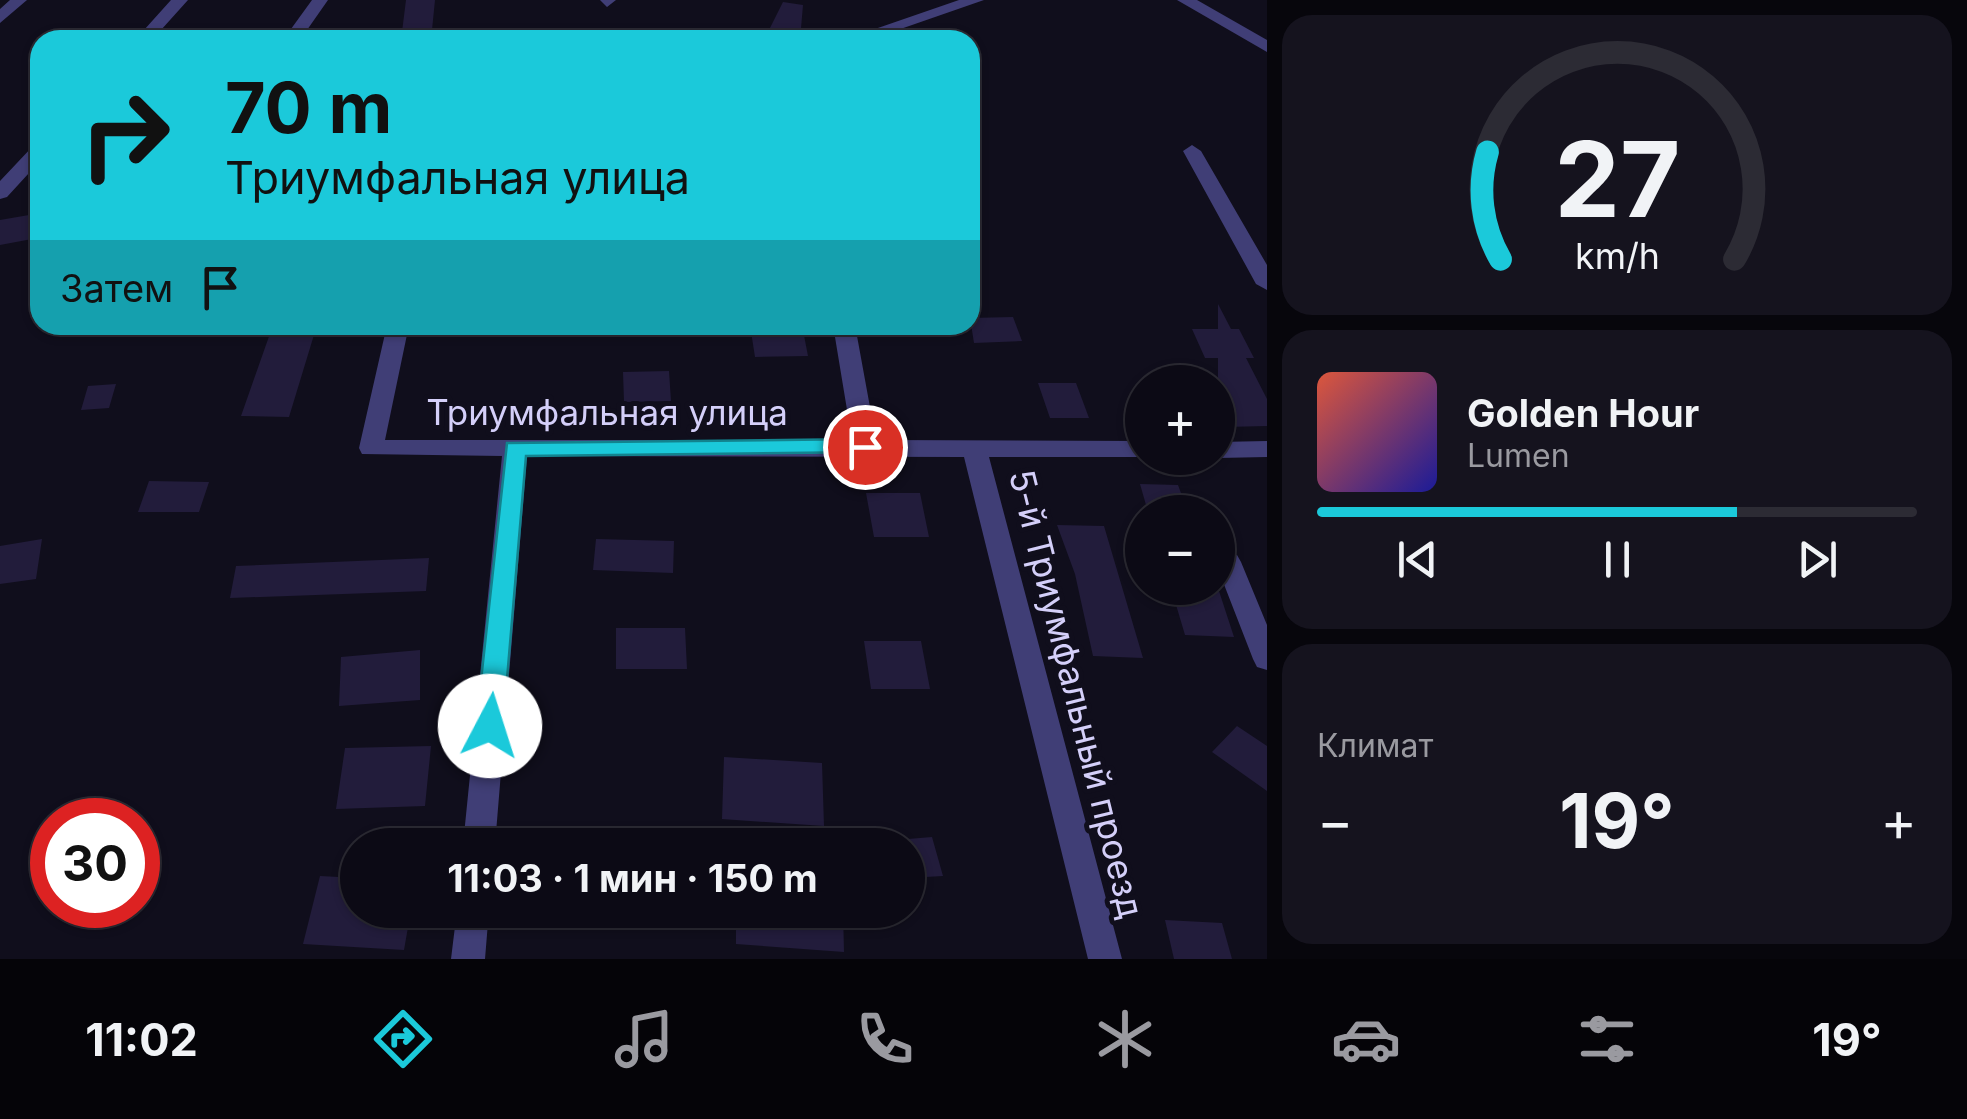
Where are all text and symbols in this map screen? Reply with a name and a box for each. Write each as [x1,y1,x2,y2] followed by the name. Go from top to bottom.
[225,65,392,150] text: 70 m
[60,70,190,200] icon: right
[1554,116,1680,242] text: 27
[225,150,690,205] text: Триумфальная улица
[1575,234,1659,278] text: km/h
[193,260,248,315] icon: arrive
[60,265,173,311] text: Затем
[1125,365,1235,605] map controls
[1125,365,1235,475] button: +
[1467,390,1699,436] text: Golden Hour
[426,391,788,433] street label: Триумфальная улица
[823,405,908,490] pin
[838,420,893,475] icon: arrive
[1467,436,1570,475] text: Lumen
[1001,465,1153,922] street label: 5-й Триумфальный проезд
[1125,495,1235,605] button: −
[1390,532,1445,587] icon: previous
[1590,532,1645,587] icon: pause
[1790,532,1845,587] icon: next
[438,674,542,778] position arrow
[1317,726,1433,765] text: Климат
[1559,775,1675,866] text: 19°
[1317,788,1353,854] text: −
[1881,788,1917,854] text: +
[30,798,160,928] speed limit sign: 30
[447,855,818,901] text: 11:03 · 1 мин · 150 m
[368,1004,438,1074] icon: directions
[609,1004,679,1074] icon: music
[850,1004,920,1074] icon: phone
[1090,1004,1160,1074] icon: climate
[1331,1004,1401,1074] icon: car
[1572,1004,1642,1074] icon: filters
[85,1012,198,1067] text: 11:02
[1812,1012,1882,1067] text: 19°

